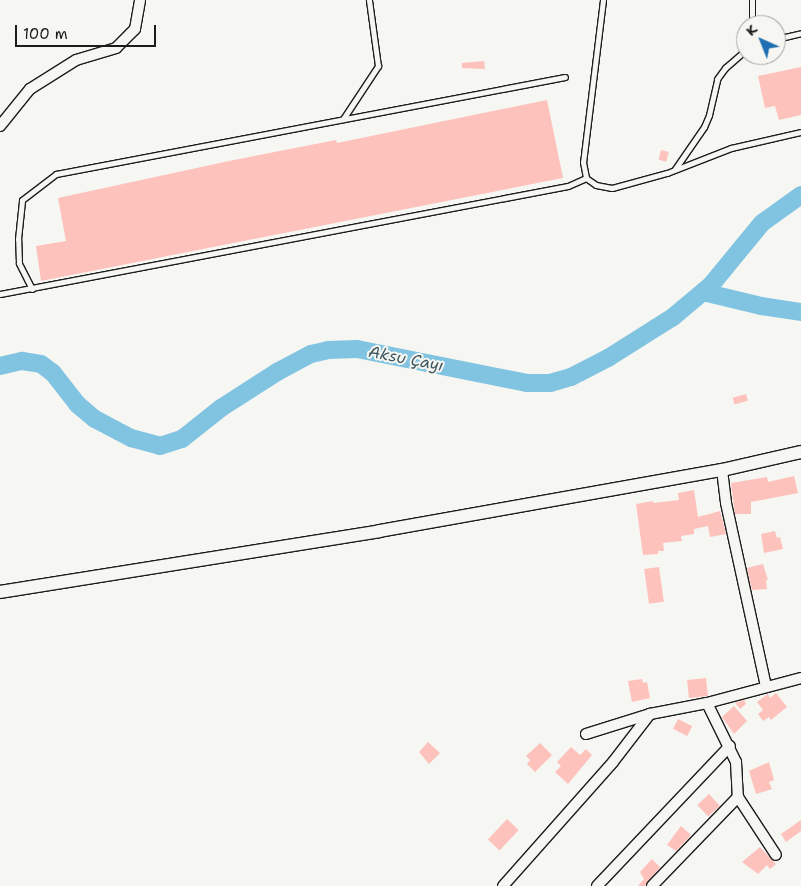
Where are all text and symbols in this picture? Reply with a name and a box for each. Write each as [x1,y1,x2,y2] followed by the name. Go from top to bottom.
[18,15,159,47] scale bar
[736,15,786,65] north arrow
[742,20,761,40] text: K
[23,24,68,44] text: 100 m
[367,342,445,376] water label: Aksu Çayı

